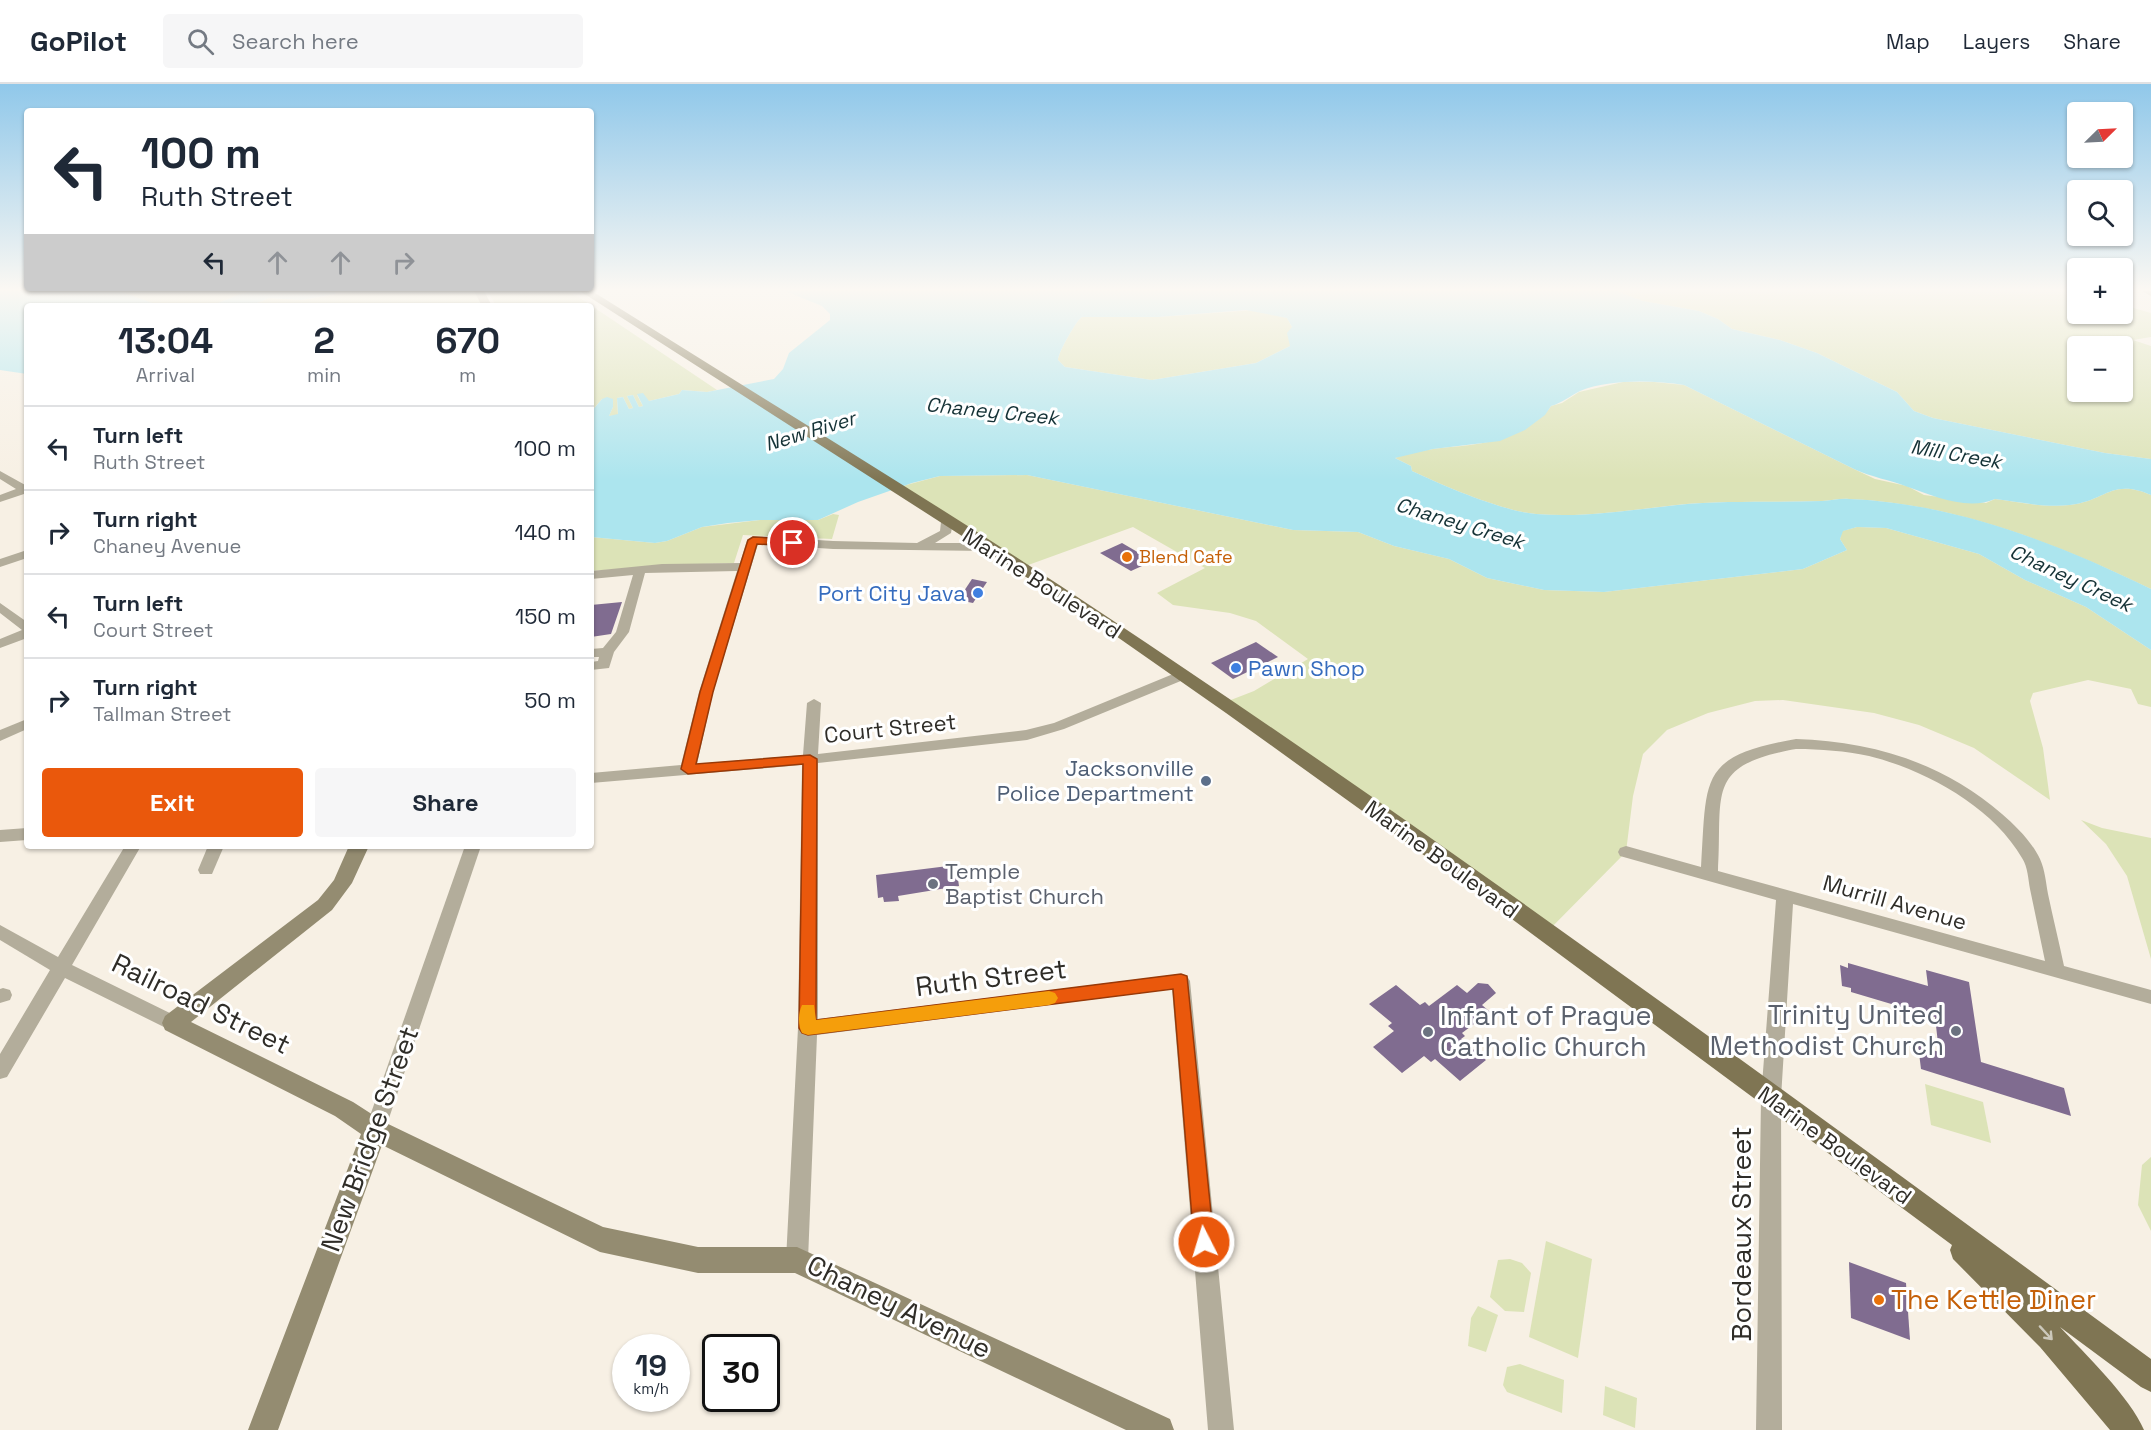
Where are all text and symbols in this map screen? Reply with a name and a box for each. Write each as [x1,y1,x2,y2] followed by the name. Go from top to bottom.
[163,14,583,68] search box
[30,23,127,59] text: GoPilot
[184,25,217,58] icon: search
[232,27,359,55] text: Search here
[1886,28,1930,55] text: Map
[1963,28,2030,55] text: Layers
[2063,28,2121,55] text: Share
[2067,102,2133,168] north arrow
[2067,102,2133,402] map controls
[141,127,261,180] text: 100 m
[42,132,120,210] icon: left
[141,179,293,214] text: Ruth Street
[2067,180,2133,246] button: search
[198,246,231,279] icon: left
[261,246,294,279] icon: ahead
[324,246,357,279] icon: ahead
[387,246,420,279] icon: right
[2067,258,2133,324] button: +
[118,318,213,364] text: 13:04
[313,318,335,364] text: 2
[435,318,500,364] text: 670
[2067,336,2133,402] button: −
[136,362,195,388] text: Arrival
[307,362,341,388] text: min
[459,362,476,388] text: m
[925,391,1061,431] water label: Chaney Creek
[762,404,861,457] water label: New River
[93,421,183,449] text: Turn left
[42,432,75,465] icon: left
[1909,433,2006,475] water label: Mill Creek
[514,434,576,462] text: 100 m
[93,449,206,475] text: Ruth Street
[1393,491,1529,555] water label: Chaney Creek
[93,505,198,533] text: Turn right
[42,516,75,549] icon: right
[767,517,818,568] pin
[514,518,576,546] text: 140 m
[957,521,1127,645] street label: Marine Boulevard
[776,526,809,559] icon: arrive
[93,533,241,559] text: Chaney Avenue
[2005,538,2139,619] water label: Chaney Creek
[1139,545,1233,568] place label: Blend Cafe
[1120,550,1134,564] marker: Blend Cafe
[818,579,966,607] place label: Port City Java
[971,586,985,600] marker: Port City Java
[93,589,183,617] text: Turn left
[42,600,75,633] icon: left
[515,602,576,630] text: 150 m
[93,617,213,643] text: Court Street
[1248,654,1365,682] place label: Pawn Shop
[1229,661,1243,675] marker: Pawn Shop
[93,673,198,701] text: Turn right
[42,684,75,717] icon: right
[524,686,576,714] text: 50 m
[93,701,232,727] text: Tallman Street
[823,707,957,749] street label: Court Street
[997,754,1194,807] place label: Jacksonville Police Department
[42,768,303,837] button: Exit
[315,768,576,837] button: Share
[1199,774,1213,788] marker: Jacksonville Police Department
[1360,794,1524,924] street label: Marine Boulevard
[945,857,1104,910] place label: Temple Baptist Church
[1820,868,1970,936] street label: Murrill Avenue
[926,877,940,891] marker: Temple Baptist Church
[106,945,296,1062] street label: Railroad Street
[913,951,1068,1004] street label: Ruth Street
[1710,997,1944,1063] place label: Trinity United Methodist Church
[1440,998,1651,1064] place label: Infant of Prague Catholic Church
[313,1021,427,1256] street label: New Bridge Street
[1949,1024,1963,1038] marker: Trinity United Methodist Church
[1421,1025,1435,1039] marker: Infant of Prague Catholic Church
[1753,1080,1917,1210] street label: Marine Boulevard
[1724,1127,1759,1341] street label: Bordeaux Street
[1172,1210,1236,1274] position arrow
[801,1247,997,1366] street label: Chaney Avenue
[1891,1282,2096,1317] place label: The Kettle Diner
[1872,1293,1886,1307] marker: The Kettle Diner
[2038,1325,2052,1340] one-way arrow
[702,1334,780,1412] speed limit sign: 30
[635,1346,667,1385] text: 19
[633,1379,669,1398] text: km/h

